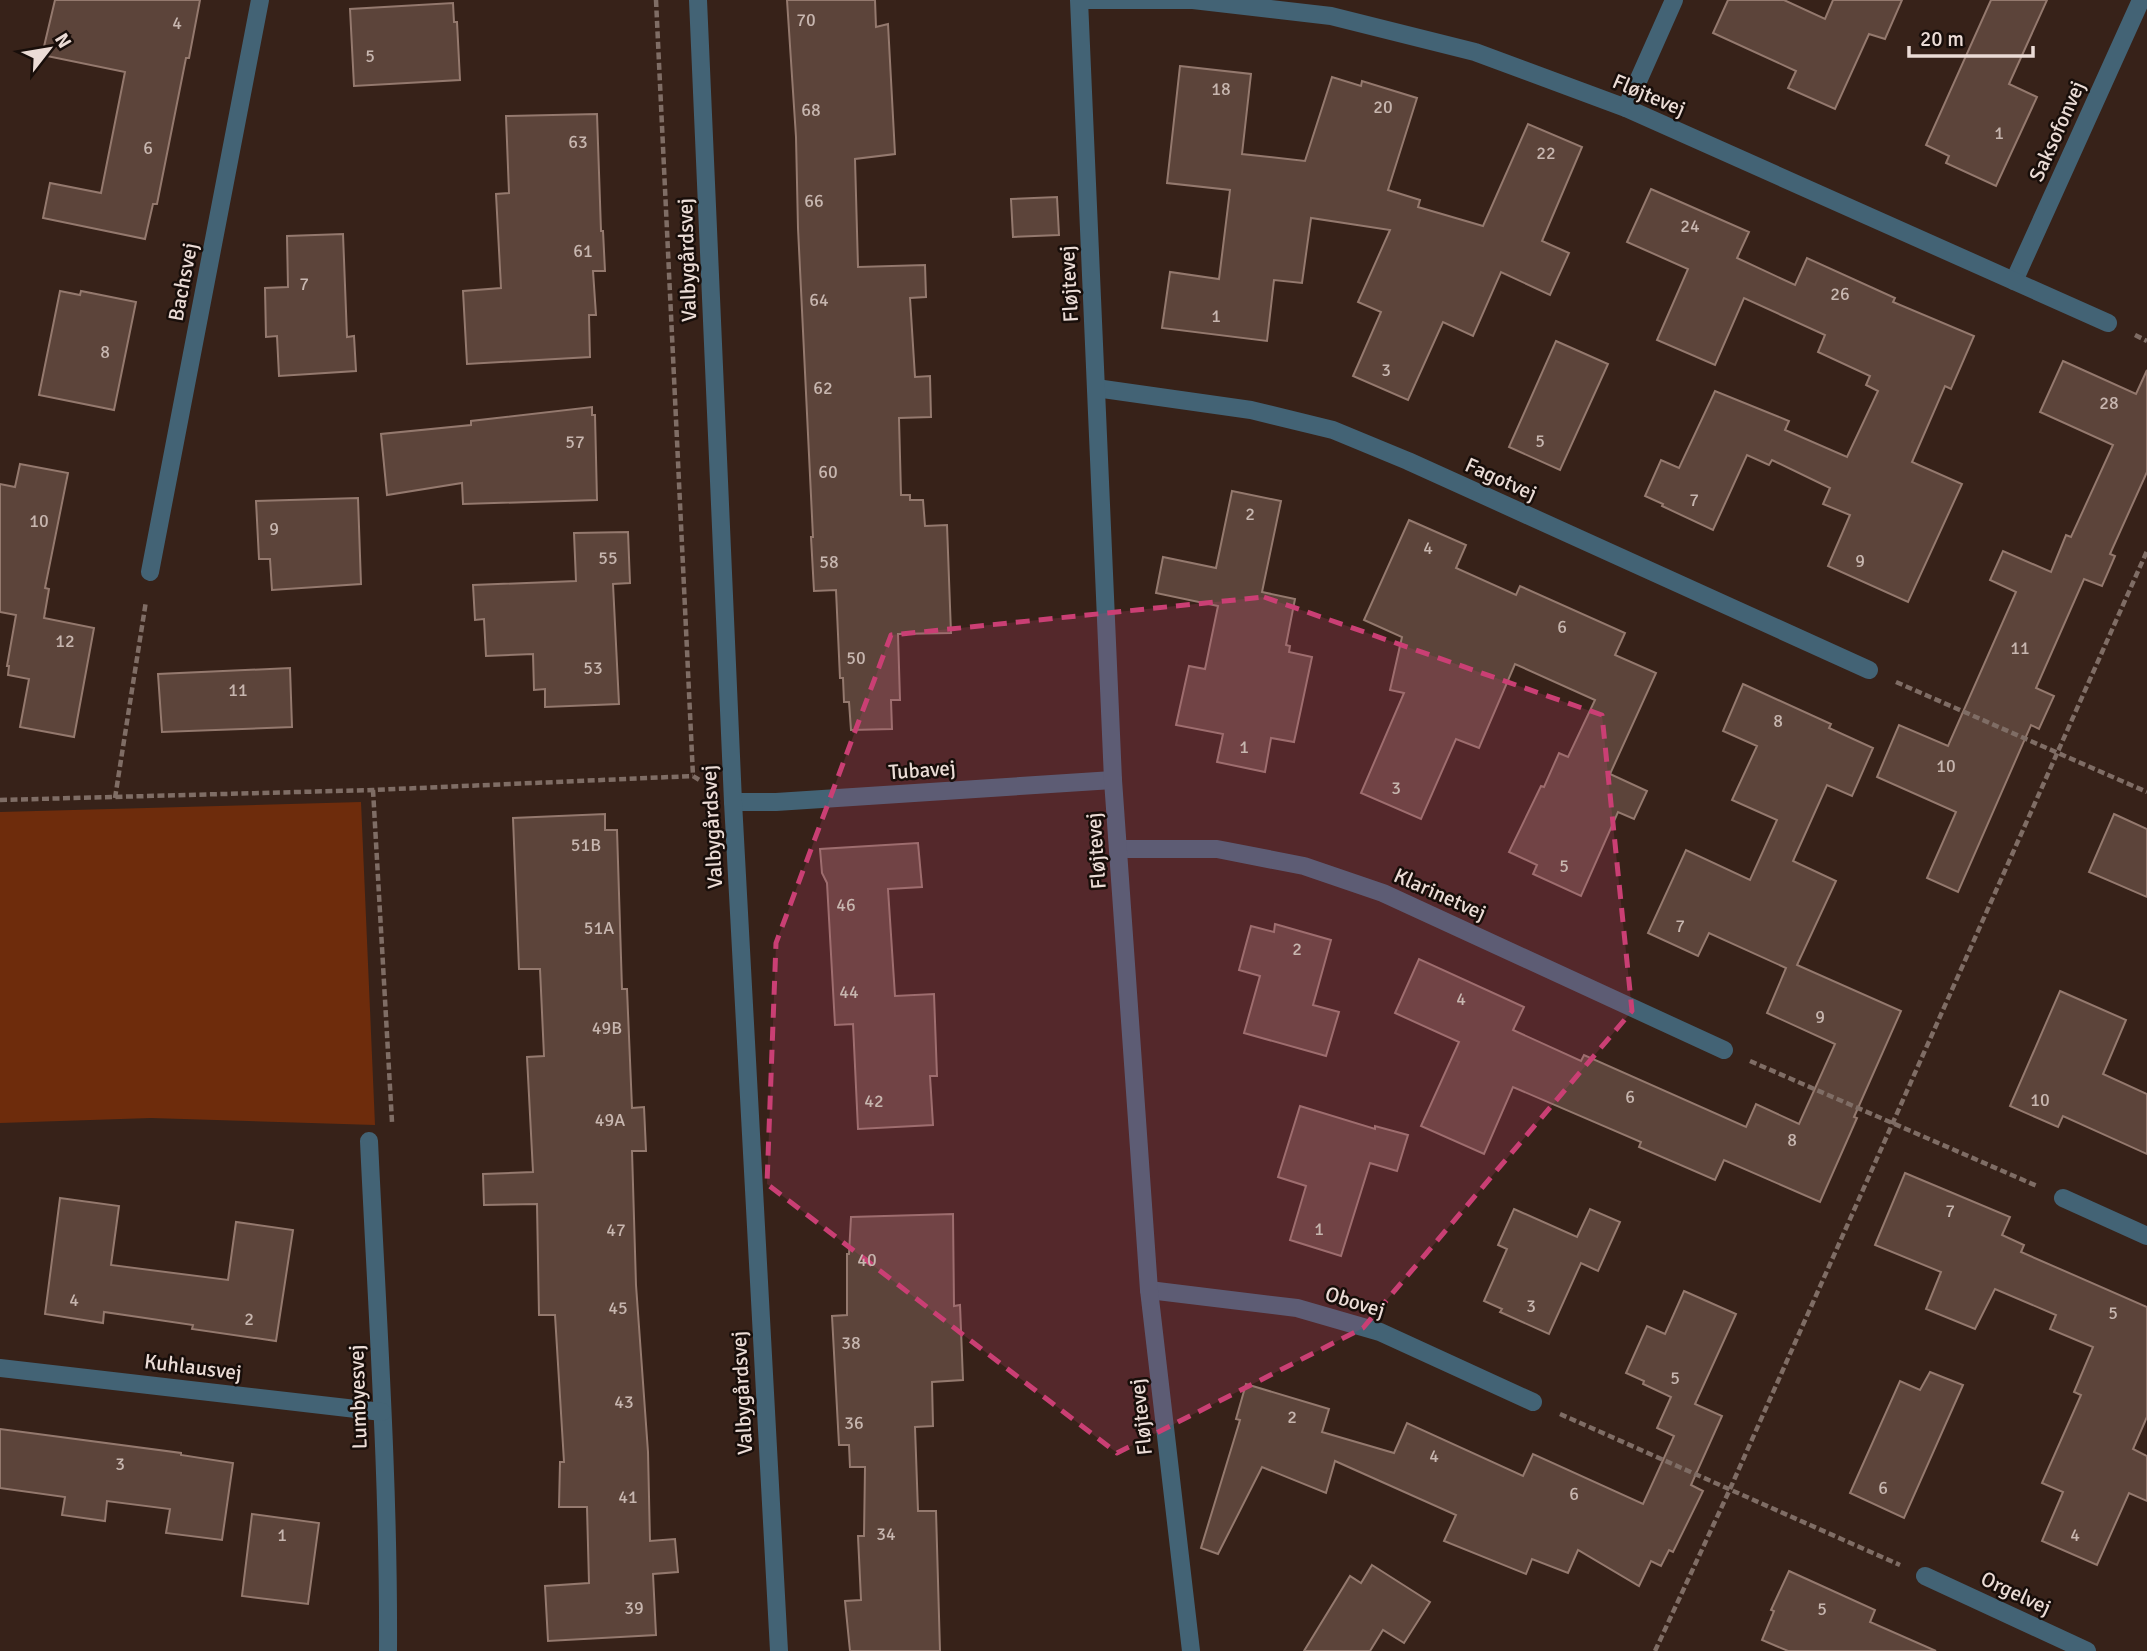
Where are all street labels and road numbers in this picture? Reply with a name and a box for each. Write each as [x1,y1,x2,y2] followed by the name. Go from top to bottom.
[1609,68,1689,122] street label: Fløjtevej
[2023,77,2091,185] street label: Saksofonvej
[672,198,702,322] street label: Valbygårdsvej
[163,241,203,323] street label: Bachsvej
[1054,245,1084,323] street label: Fløjtevej
[1461,452,1541,506] street label: Fagotvej
[888,755,956,785] street label: Tubavej
[696,764,728,890] street label: Valbygårdsvej
[1080,812,1112,890] street label: Fløjtevej
[1390,862,1490,926] street label: Klarinetvej
[1322,1281,1388,1323] street label: Obovej
[726,1330,758,1456] street label: Valbygårdsvej
[343,1344,373,1450] street label: Lumbyesvej
[143,1348,243,1386] street label: Kuhlausvej
[1124,1377,1158,1457] street label: Fløjtevej
[1977,1565,2055,1621] street label: Orgelvej

